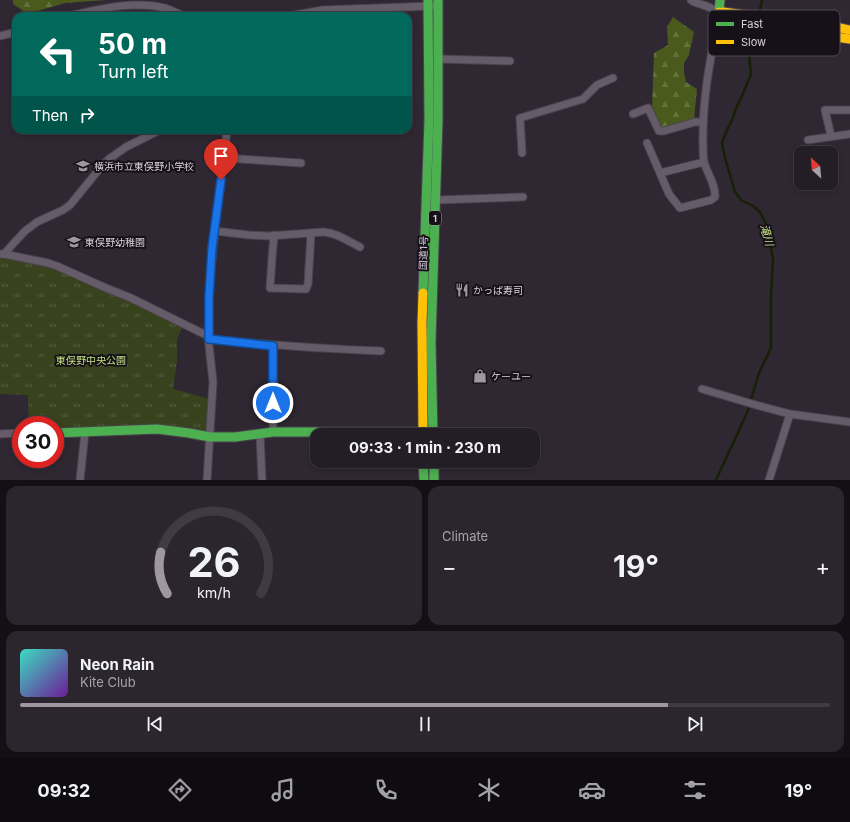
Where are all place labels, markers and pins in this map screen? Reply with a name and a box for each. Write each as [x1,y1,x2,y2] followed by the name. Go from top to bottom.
[204,139,238,180] pin
[75,158,91,174] school or university icon: 横浜市立東俣野小学校
[94,160,194,172] place label: 横浜市立東俣野小学校
[66,234,82,250] school or university icon: 東俣野幼稚園
[85,236,145,248] place label: 東俣野幼稚園
[454,282,470,298] restaurant icon: かっぱ寿司
[473,284,523,296] place label: かっぱ寿司
[472,368,488,384] shop icon: ケーユー
[491,370,531,382] place label: ケーユー

